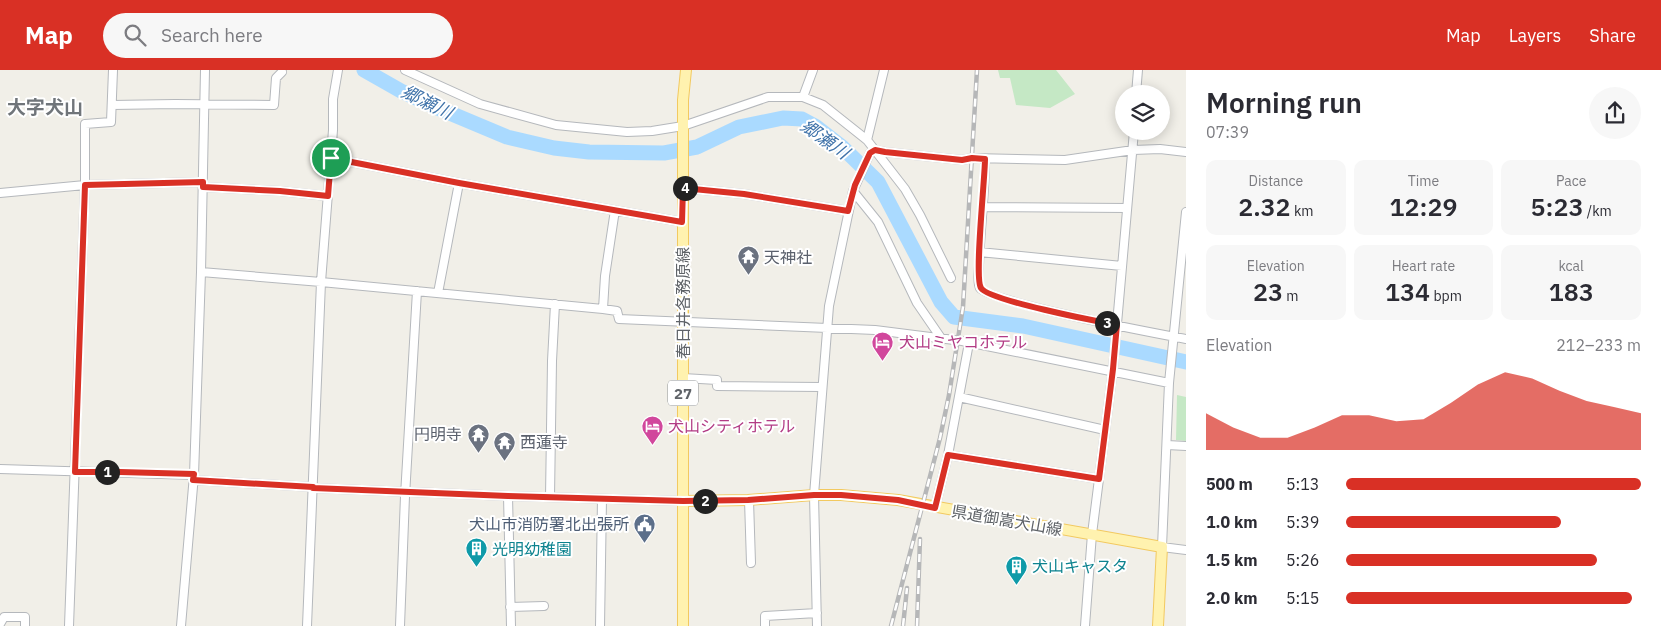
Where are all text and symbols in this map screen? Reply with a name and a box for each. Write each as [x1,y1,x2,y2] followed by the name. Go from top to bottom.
[103,13,453,58] search box
[25,19,73,51] text: Map
[121,21,149,49] icon: search
[161,23,263,47] text: Search here
[1446,24,1481,47] text: Map
[1509,24,1561,47] text: Layers
[1589,24,1636,47] text: Share
[398,80,458,125] water label: 郷瀬川
[1206,84,1362,121] text: Morning run
[1115,85,1170,140] map controls
[1115,85,1170,140] button: layers
[1589,87,1641,139] button: share
[7,95,83,119] district label: 大字犬山
[796,114,855,165] water label: 郷瀬川
[1206,122,1249,142] text: 07:39
[310,137,352,179] pin
[317,144,345,172] icon: arrive
[1249,172,1303,190] text: Distance
[1408,172,1439,190] text: Time
[1556,172,1586,190] text: Pace
[672,176,698,200] pin: 4
[681,179,690,197] text: 4
[1238,190,1291,223] text: 2.32
[1390,190,1457,223] text: 12:29
[1531,190,1584,223] text: 5:23
[1291,202,1314,220] text: km
[1584,202,1612,220] text: /km
[736,245,760,276] temple icon: 天神社
[673,247,693,359] street label: 春日井各務原線
[764,247,812,267] place label: 天神社
[1247,257,1305,275] text: Elevation
[1392,257,1455,275] text: Heart rate
[1558,257,1584,275] text: kcal
[1253,275,1283,308] text: 23
[1385,275,1430,308] text: 134
[1549,275,1594,308] text: 183
[1283,287,1299,305] text: m
[1430,287,1462,305] text: bpm
[1094,310,1120,336] pin: 3
[1103,314,1112,332] text: 3
[871,330,895,361] hotel icon: 犬山ミヤコホテル
[899,332,1027,352] place label: 犬山ミヤコホテル
[1206,335,1272,355] text: Elevation
[1556,335,1641,355] text: 212–233 m
[668,380,698,406] road number: 27
[640,414,664,445] hotel icon: 犬山シティホテル
[668,416,795,436] place label: 犬山シティホテル
[466,422,490,453] temple icon: 円明寺
[414,424,462,444] place label: 円明寺
[492,430,516,461] temple icon: 西蓮寺
[520,432,568,452] place label: 西蓮寺
[94,460,120,484] pin: 1
[103,463,112,481] text: 1
[1206,474,1253,494] text: 500 m
[1286,474,1319,494] text: 5:13
[692,488,718,514] pin: 2
[701,492,710,510] text: 2
[950,500,1064,540] street label: 県道御嵩犬山線
[633,512,657,543] public building icon: 犬山市消防署北出張所
[1206,512,1257,532] text: 1.0 km
[1286,512,1319,532] text: 5:39
[469,514,629,534] place label: 犬山市消防署北出張所
[464,537,488,568] building icon: 光明幼稚園
[492,539,572,559] place label: 光明幼稚園
[1206,550,1257,570] text: 1.5 km
[1286,550,1319,570] text: 5:26
[1004,554,1028,585] building icon: 犬山キャスタ
[1032,556,1128,576] place label: 犬山キャスタ
[1206,588,1257,608] text: 2.0 km
[1286,588,1319,608] text: 5:15

